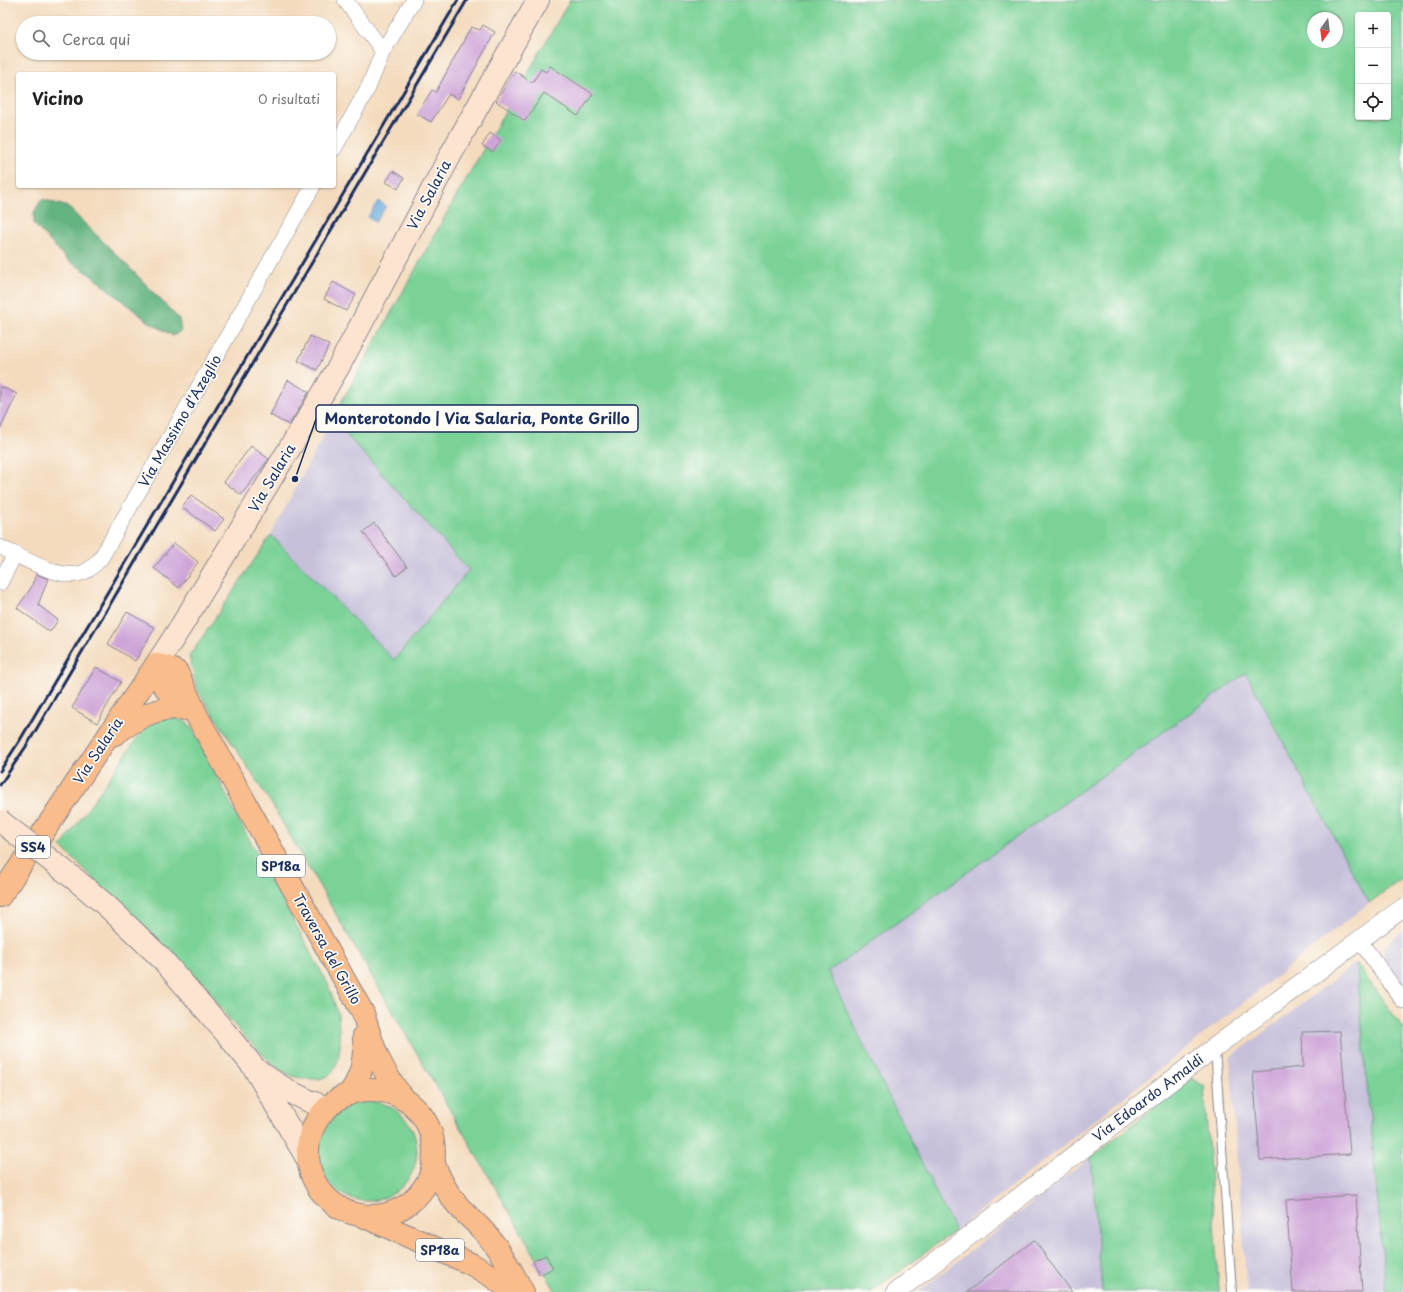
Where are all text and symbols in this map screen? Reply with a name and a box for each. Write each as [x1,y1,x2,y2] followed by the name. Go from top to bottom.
[1307,12,1343,48] north arrow
[1355,12,1391,120] map controls
[1355,12,1391,48] button: +
[16,16,336,60] search box
[30,27,52,49] icon: search
[62,27,130,50] text: Cerca qui
[1355,48,1391,84] button: −
[1355,84,1391,120] button: locate
[32,85,83,111] text: Vicino
[258,89,320,108] text: 0 risultati
[401,156,456,233] street label: Via Salaria
[133,350,226,491] street label: Via Massimo d'Azeglio
[316,405,638,432] callout: Monterotondo | Via Salaria, Ponte Grillo
[324,406,630,429] text: Monterotondo | Via Salaria, Ponte Grillo
[243,439,300,516] street label: Via Salaria
[67,713,128,788] street label: Via Salaria
[16,836,50,858] road number: SS4
[257,855,305,877] road number: SP18a
[288,890,367,1008] street label: Traversa del Grillo
[1088,1049,1208,1146] street label: Via Edoardo Amaldi
[416,1239,464,1261] road number: SP18a

